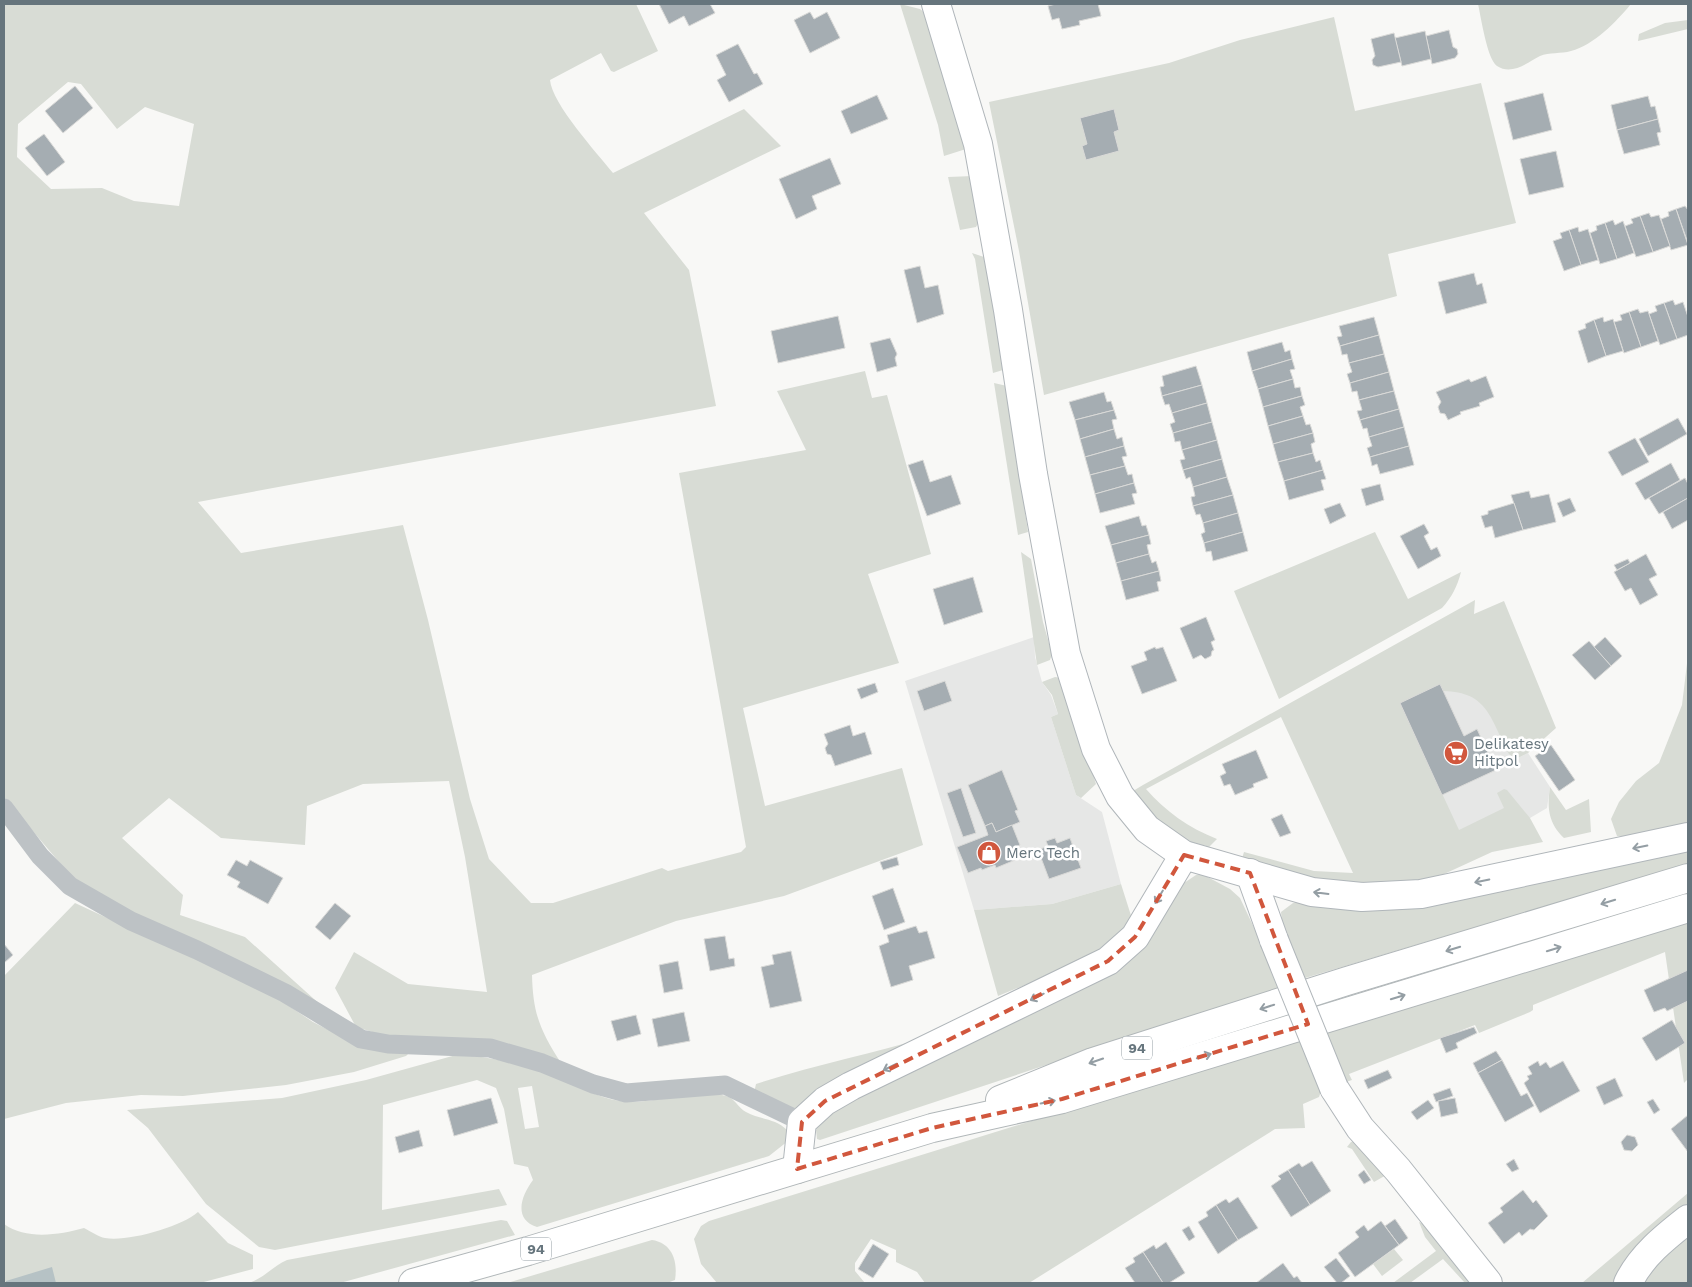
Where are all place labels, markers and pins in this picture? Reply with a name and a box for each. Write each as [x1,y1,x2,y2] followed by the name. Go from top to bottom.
[1474,735,1549,770] place label: Delikatesy Hitpol
[1443,740,1469,766] supermarket icon: Delikatesy Hitpol
[976,840,1002,866] shop icon: Merc Tech
[1006,844,1080,862] place label: Merc Tech

